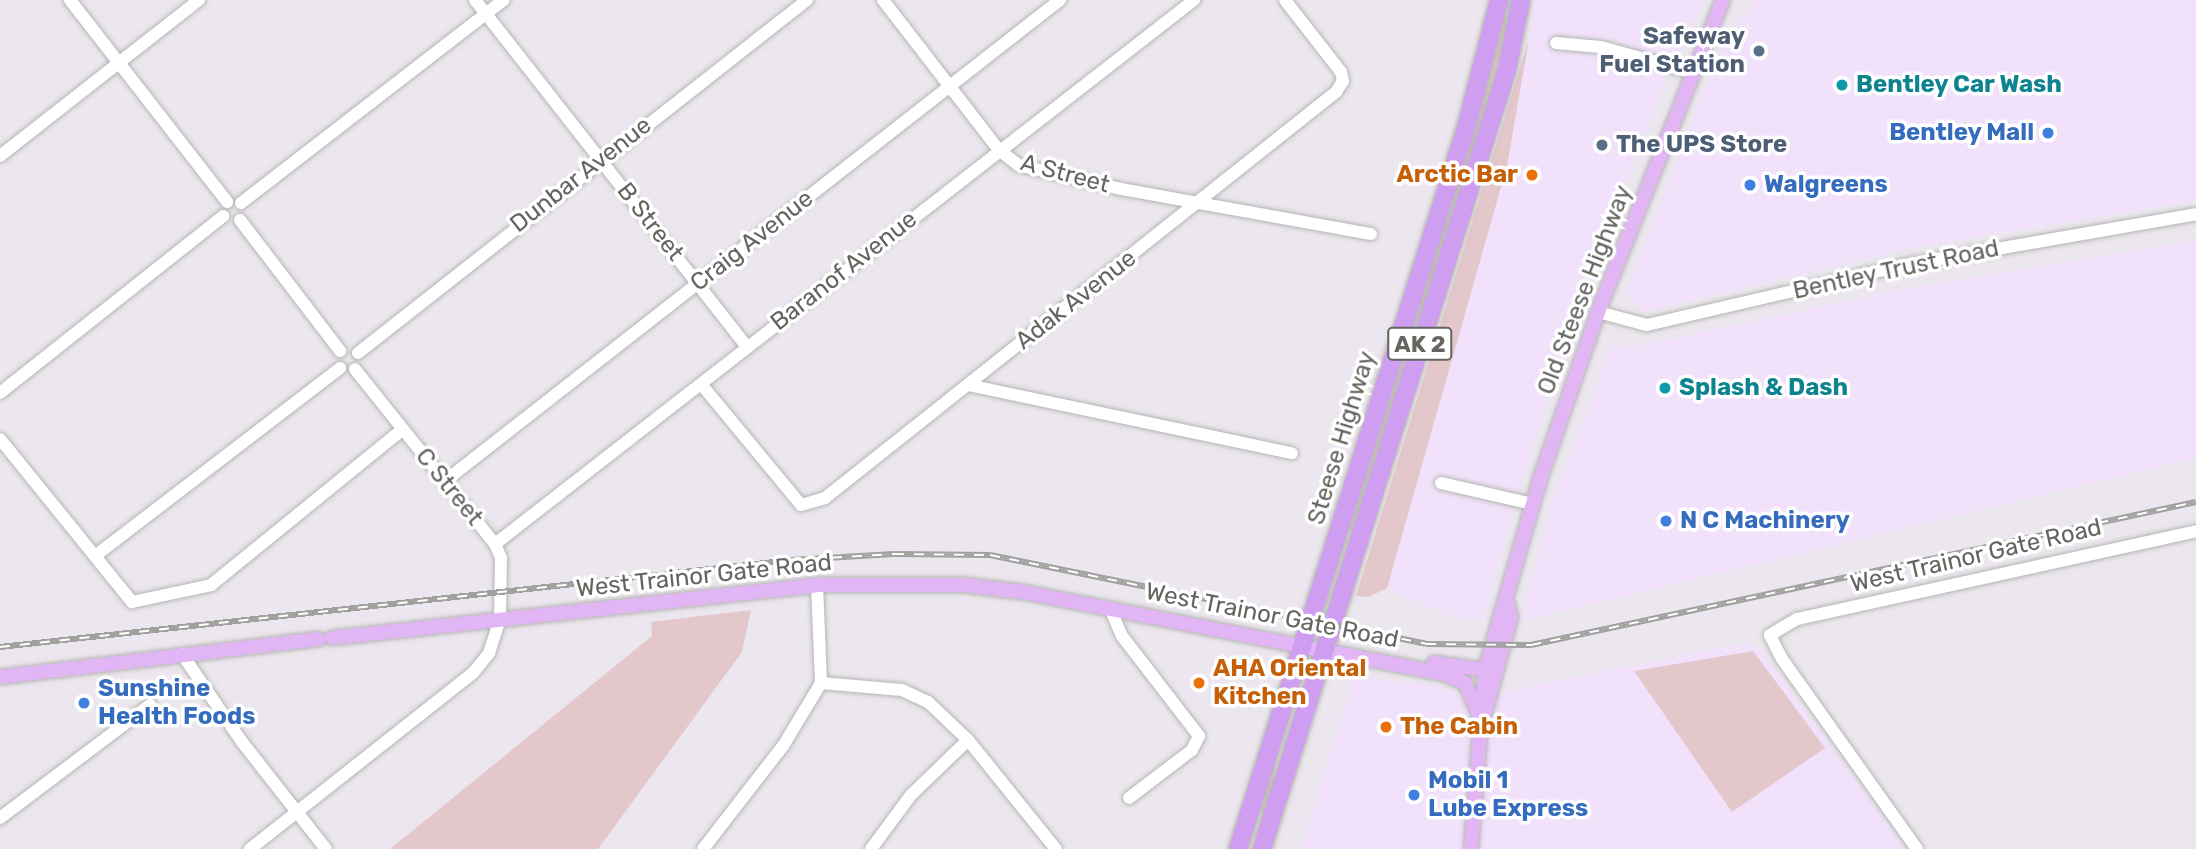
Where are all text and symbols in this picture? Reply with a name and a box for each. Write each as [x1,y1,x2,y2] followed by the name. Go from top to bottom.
[1599,23,1745,79] place label: Safeway Fuel Station
[1751,43,1767,59] marker: Safeway Fuel Station
[1856,71,2063,99] place label: Bentley Car Wash
[1834,77,1850,93] marker: Bentley Car Wash
[504,111,658,239] street label: Dunbar Avenue
[1889,119,2034,147] place label: Bentley Mall
[2040,125,2056,141] marker: Bentley Mall
[1616,131,1787,159] place label: The UPS Store
[1594,137,1610,153] marker: The UPS Store
[1017,148,1113,200] street label: A Street
[1397,161,1518,189] place label: Arctic Bar
[1524,167,1540,183] marker: Arctic Bar
[1764,171,1888,199] place label: Walgreens
[611,177,689,267] street label: B Street
[1742,177,1758,193] marker: Walgreens
[1532,181,1638,399] street label: Old Steese Highway
[685,184,819,298] street label: Craig Avenue
[765,205,923,337] street label: Baranof Avenue
[1790,234,2002,306] street label: Bentley Trust Road
[1010,244,1142,356] street label: Adak Avenue
[1387,324,1453,364] road number: AK 2
[1302,348,1382,528] street label: Steese Highway
[1679,374,1848,402] place label: Splash & Dash
[1657,380,1673,396] marker: Splash & Dash
[409,442,489,532] street label: C Street
[1680,507,1850,535] place label: N C Machinery
[1658,513,1674,529] marker: N C Machinery
[1847,513,2105,599] street label: West Trainor Gate Road
[574,548,834,604] street label: West Trainor Gate Road
[1143,577,1401,655] street label: West Trainor Gate Road
[1213,655,1367,711] place label: AHA Oriental Kitchen
[98,675,255,731] place label: Sunshine Health Foods
[1191,675,1207,691] marker: AHA Oriental Kitchen
[76,695,92,711] marker: Sunshine Health Foods
[1400,713,1518,741] place label: The Cabin
[1378,719,1394,735] marker: The Cabin
[1428,767,1588,823] place label: Mobil 1 Lube Express
[1406,787,1422,803] marker: Mobil 1 Lube Express

